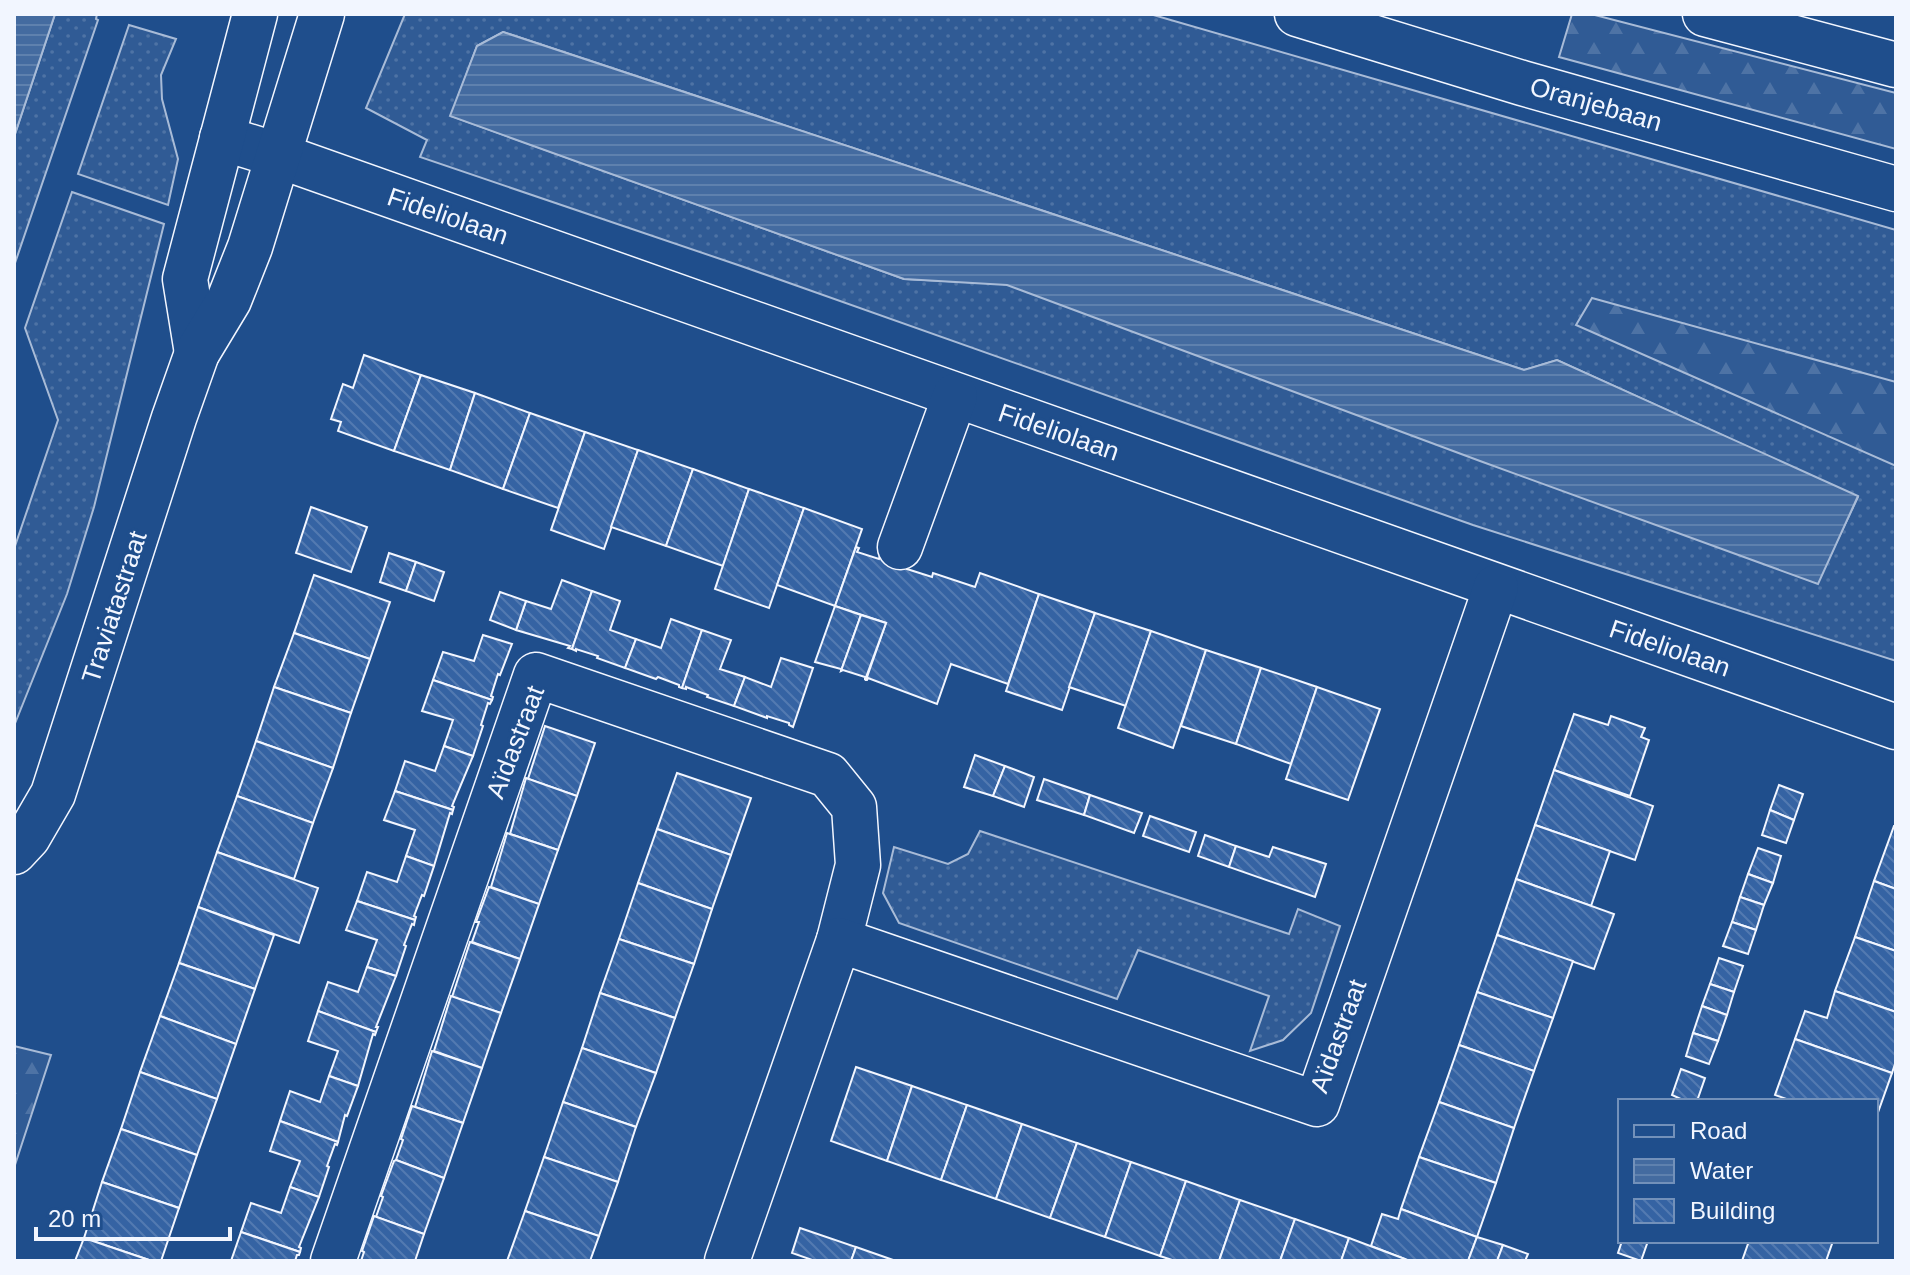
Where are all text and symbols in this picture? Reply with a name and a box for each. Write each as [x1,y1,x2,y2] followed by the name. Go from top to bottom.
[1527,71,1665,137] street label: Oranjebaan
[384,181,512,251] street label: Fideliolaan
[995,397,1123,467] street label: Fideliolaan
[75,527,153,687] street label: Traviatastraat
[1606,613,1734,683] street label: Fideliolaan
[480,681,551,803] street label: Aïdastraat
[1304,974,1373,1097] street label: Aïdastraat
[1618,1099,1878,1243] legend
[1690,1117,1747,1144] text: Road
[1690,1157,1753,1184] text: Water
[36,1191,230,1241] scale bar
[1690,1197,1775,1224] text: Building
[48,1205,101,1232] text: 20 m

